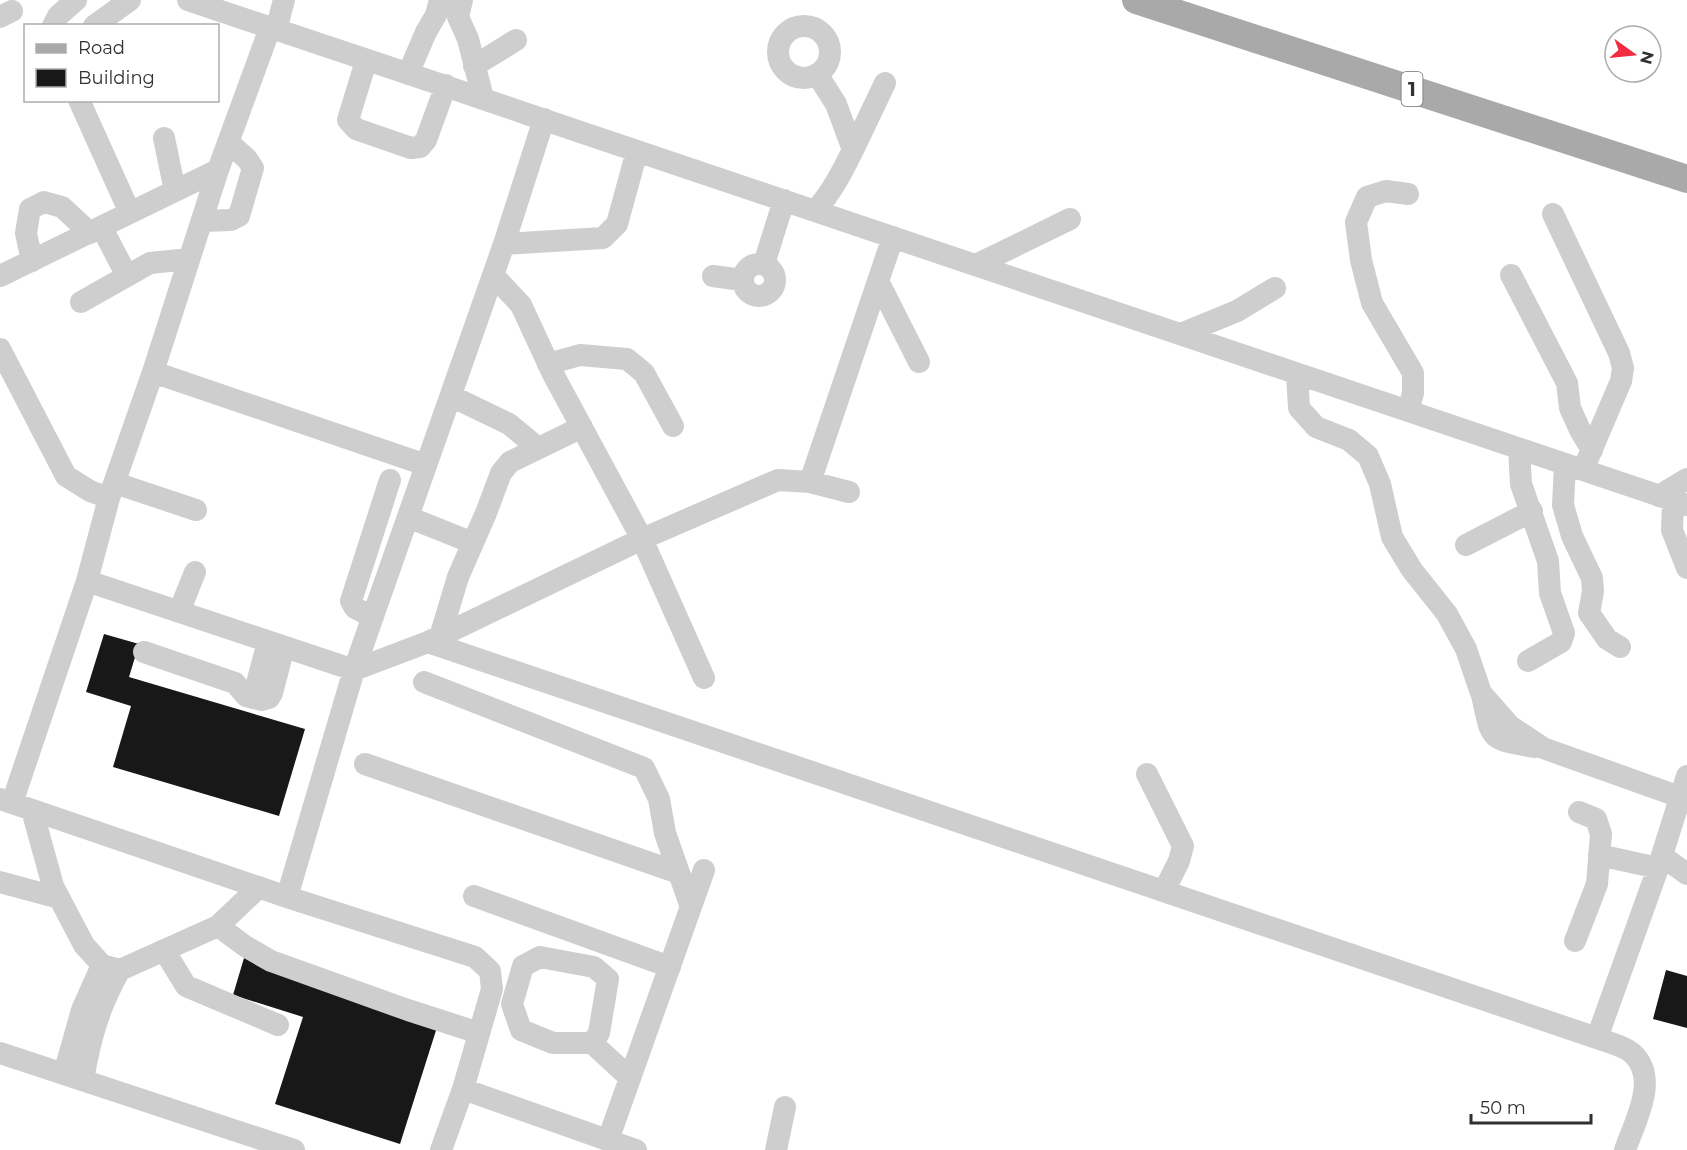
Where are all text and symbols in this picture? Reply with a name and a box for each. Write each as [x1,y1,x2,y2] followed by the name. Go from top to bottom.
[24,24,219,102] legend
[1603,24,1663,84] north arrow
[78,37,125,59] text: Road
[1636,49,1658,66] text: N
[78,67,155,89] text: Building
[1402,72,1422,106] road number: 1
[1471,1087,1591,1125] scale bar
[1480,1097,1526,1119] text: 50 m

